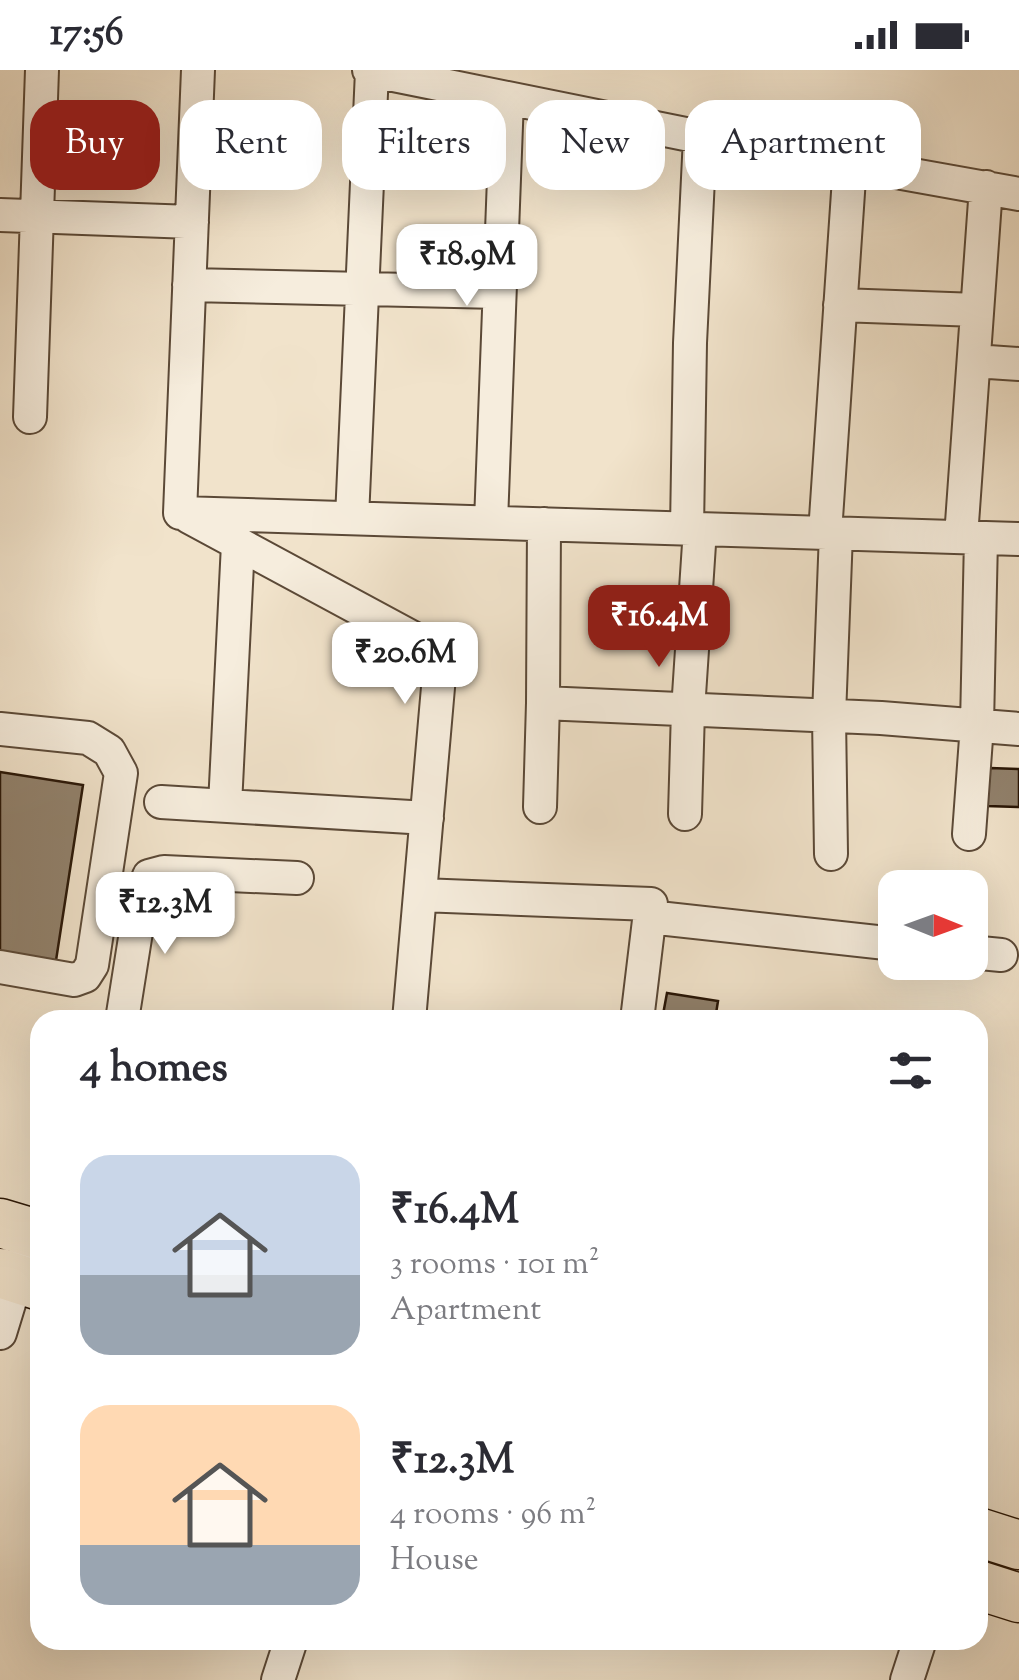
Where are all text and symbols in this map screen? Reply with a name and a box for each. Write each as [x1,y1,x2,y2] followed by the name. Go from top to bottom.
[50,8,124,62] text: 17:56
[30,100,160,190] chip: Buy
[180,100,322,190] chip: Rent
[342,100,506,190] chip: Filters
[526,100,665,190] chip: New
[685,100,921,190] chip: Apartment
[386,224,548,309] pin: ₹18.9M
[418,233,516,279] text: ₹18.9M
[578,585,740,670] pin: ₹16.4M
[610,594,708,640] text: ₹16.4M
[324,622,486,707] pin: ₹20.6M
[354,631,456,677] text: ₹20.6M
[878,870,988,980] north arrow
[878,870,988,980] map controls
[84,872,246,957] pin: ₹12.3M
[118,881,212,927] text: ₹12.3M
[80,1040,228,1100] text: 4 homes
[883,1043,938,1098] icon: filters
[390,1182,519,1242] text: ₹16.4M
[160,1195,280,1315] icon: home
[390,1242,600,1288] text: 3 rooms · 101 m²
[390,1288,541,1334] text: Apartment
[390,1432,514,1492] text: ₹12.3M
[160,1445,280,1565] icon: home
[390,1492,596,1538] text: 4 rooms · 96 m²
[390,1538,479,1584] text: House

